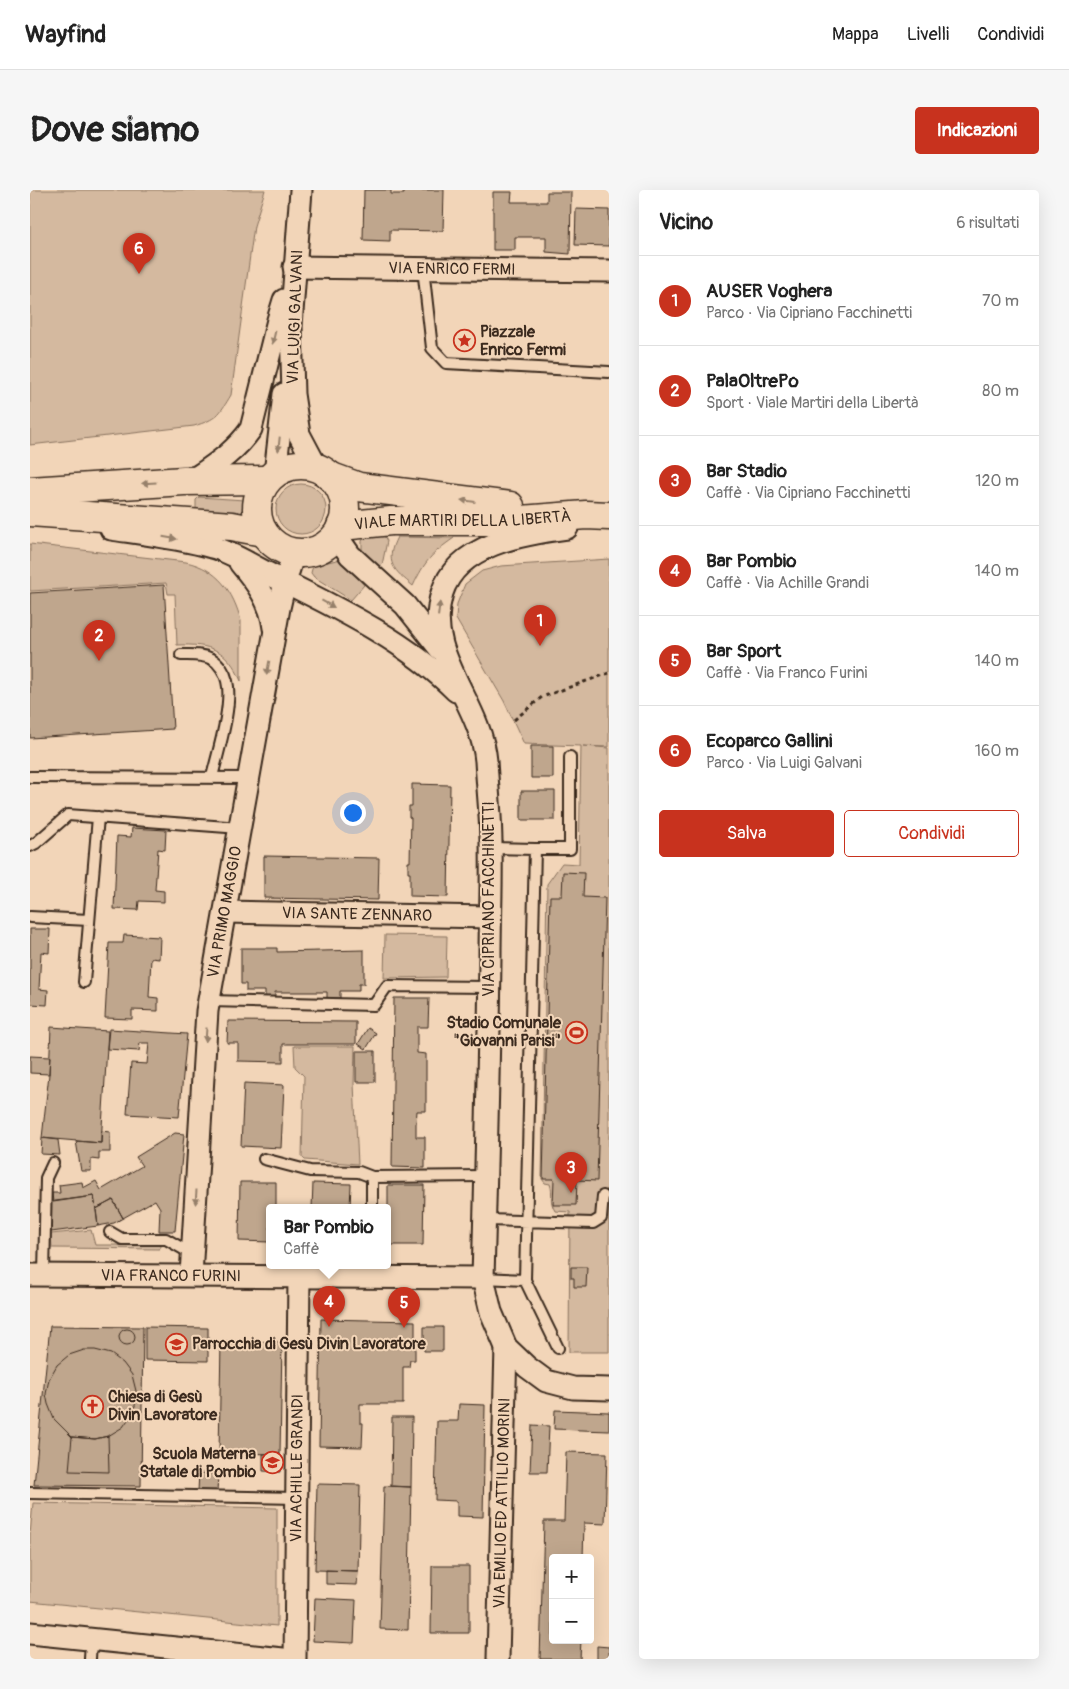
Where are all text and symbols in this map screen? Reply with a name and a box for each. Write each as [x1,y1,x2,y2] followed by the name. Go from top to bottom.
[25,20,106,49] text: Wayfind
[832,23,879,46] text: Mappa
[907,23,949,46] text: Livelli
[977,23,1044,46] text: Condividi
[915,107,1039,154] button: Indicazioni
[30,108,199,152] text: Dove siamo
[659,209,713,236] text: Vicino
[956,213,1019,233] text: 6 risultati
[123,233,155,274] pin: 6
[283,249,307,385] street label: VIA LUIGI GALVANI
[388,258,516,280] street label: VIA ENRICO FERMI
[706,279,832,303] text: AUSER Voghera
[672,291,678,311] text: 1
[982,291,1019,311] text: 70 m
[706,303,912,323] text: Parco · Via Cipriano Facchinetti
[480,322,566,360] place label: Piazzale Enrico Fermi
[270,329,278,344] one-way arrow
[452,329,476,353] place icon: Piazzale Enrico Fermi
[706,369,799,393] text: PalaOltrePo
[671,381,679,401] text: 2
[982,381,1019,401] text: 80 m
[706,393,918,413] text: Sport · Viale Martiri della Libertà
[275,437,283,453] one-way arrow
[706,459,787,483] text: Bar Stadio
[671,471,679,491] text: 3
[975,471,1019,491] text: 120 m
[140,480,156,488] one-way arrow
[706,483,910,503] text: Caffè · Via Cipriano Facchinetti
[459,497,475,505] one-way arrow
[353,506,572,535] street label: VIALE MARTIRI DELLA LIBERTÀ
[162,535,178,543] one-way arrow
[706,549,796,573] text: Bar Pombio
[670,561,680,581] text: 4
[975,561,1019,581] text: 140 m
[706,573,869,593] text: Caffè · Via Achille Grandi
[321,600,335,608] one-way arrow
[435,601,443,617] one-way arrow
[524,605,556,646] pin: 1
[83,620,115,661] pin: 2
[706,639,781,663] text: Bar Sport
[671,651,679,671] text: 5
[975,651,1019,671] text: 140 m
[264,661,272,677] one-way arrow
[706,663,867,683] text: Caffè · Via Franco Furini
[706,729,832,753] text: Ecoparco Gallini
[670,741,680,761] text: 6
[975,741,1019,761] text: 160 m
[706,753,862,773] text: Parco · Via Luigi Galvani
[340,800,366,826] your location
[479,801,499,997] street label: VIA CIPRIANO FACCHINETTI
[659,810,834,857] button: Salva
[844,810,1019,857] button: Condividi
[203,845,246,980] street label: VIA PRIMO MAGGIO
[282,903,432,926] street label: VIA SANTE ZENNARO
[447,1013,562,1051] place label: Stadio Comunale "Giovanni Parisi"
[565,1020,589,1044] sports icon: Stadio Comunale "Giovanni Parisi"
[201,1028,209,1044] one-way arrow
[555,1152,587,1193] pin: 3
[191,1190,199,1206] one-way arrow
[266,1204,391,1269] popup
[283,1215,374,1239] text: Bar Pombio
[283,1239,320,1259] text: Caffè
[101,1265,241,1286] street label: VIA FRANCO FURINI
[313,1286,345,1327] pin: 4
[388,1287,420,1328] pin: 5
[164,1332,188,1356] school or university icon: Parrocchia di Gesù Divin Lavoratore
[192,1334,427,1354] place label: Parrocchia di Gesù Divin Lavoratore
[108,1387,218,1425] place label: Chiesa di Gesù Divin Lavoratore
[80,1394,104,1418] church icon: Chiesa di Gesù Divin Lavoratore
[286,1394,308,1542] street label: VIA ACHILLE GRANDI
[489,1397,515,1609] street label: VIA EMILIO ED ATTILIO MORINI
[140,1444,257,1482] place label: Scuola Materna Statale di Pombio
[260,1451,284,1475] school or university icon: Scuola Materna Statale di Pombio
[549,1554,594,1644] map controls
[549,1554,594,1599] button: +
[549,1599,594,1644] button: −

